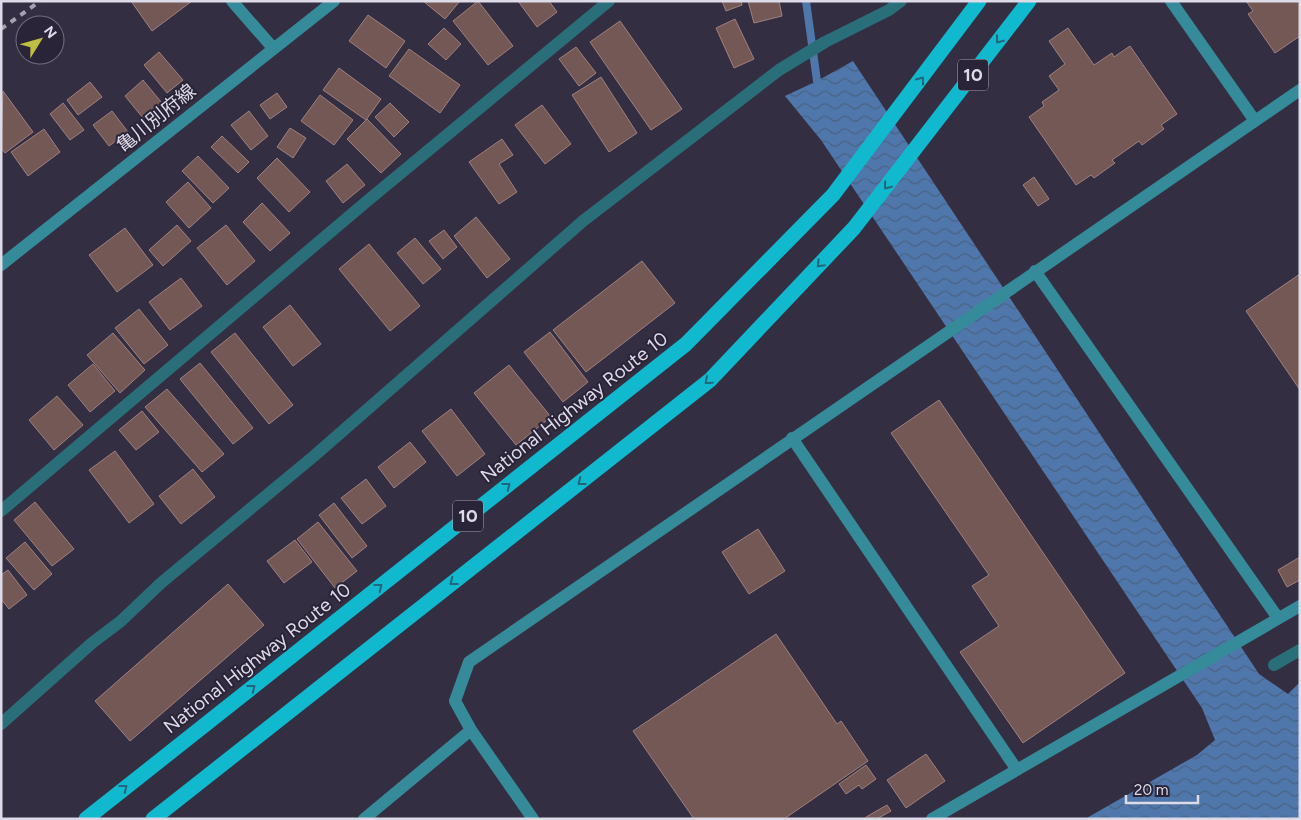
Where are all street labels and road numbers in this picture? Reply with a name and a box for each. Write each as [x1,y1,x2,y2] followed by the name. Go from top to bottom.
[958,60,988,90] road number: 10
[112,79,200,157] street label: 亀川別府線
[476,327,672,487] street label: National Highway Route 10
[453,501,483,532] road number: 10
[159,578,355,738] street label: National Highway Route 10

